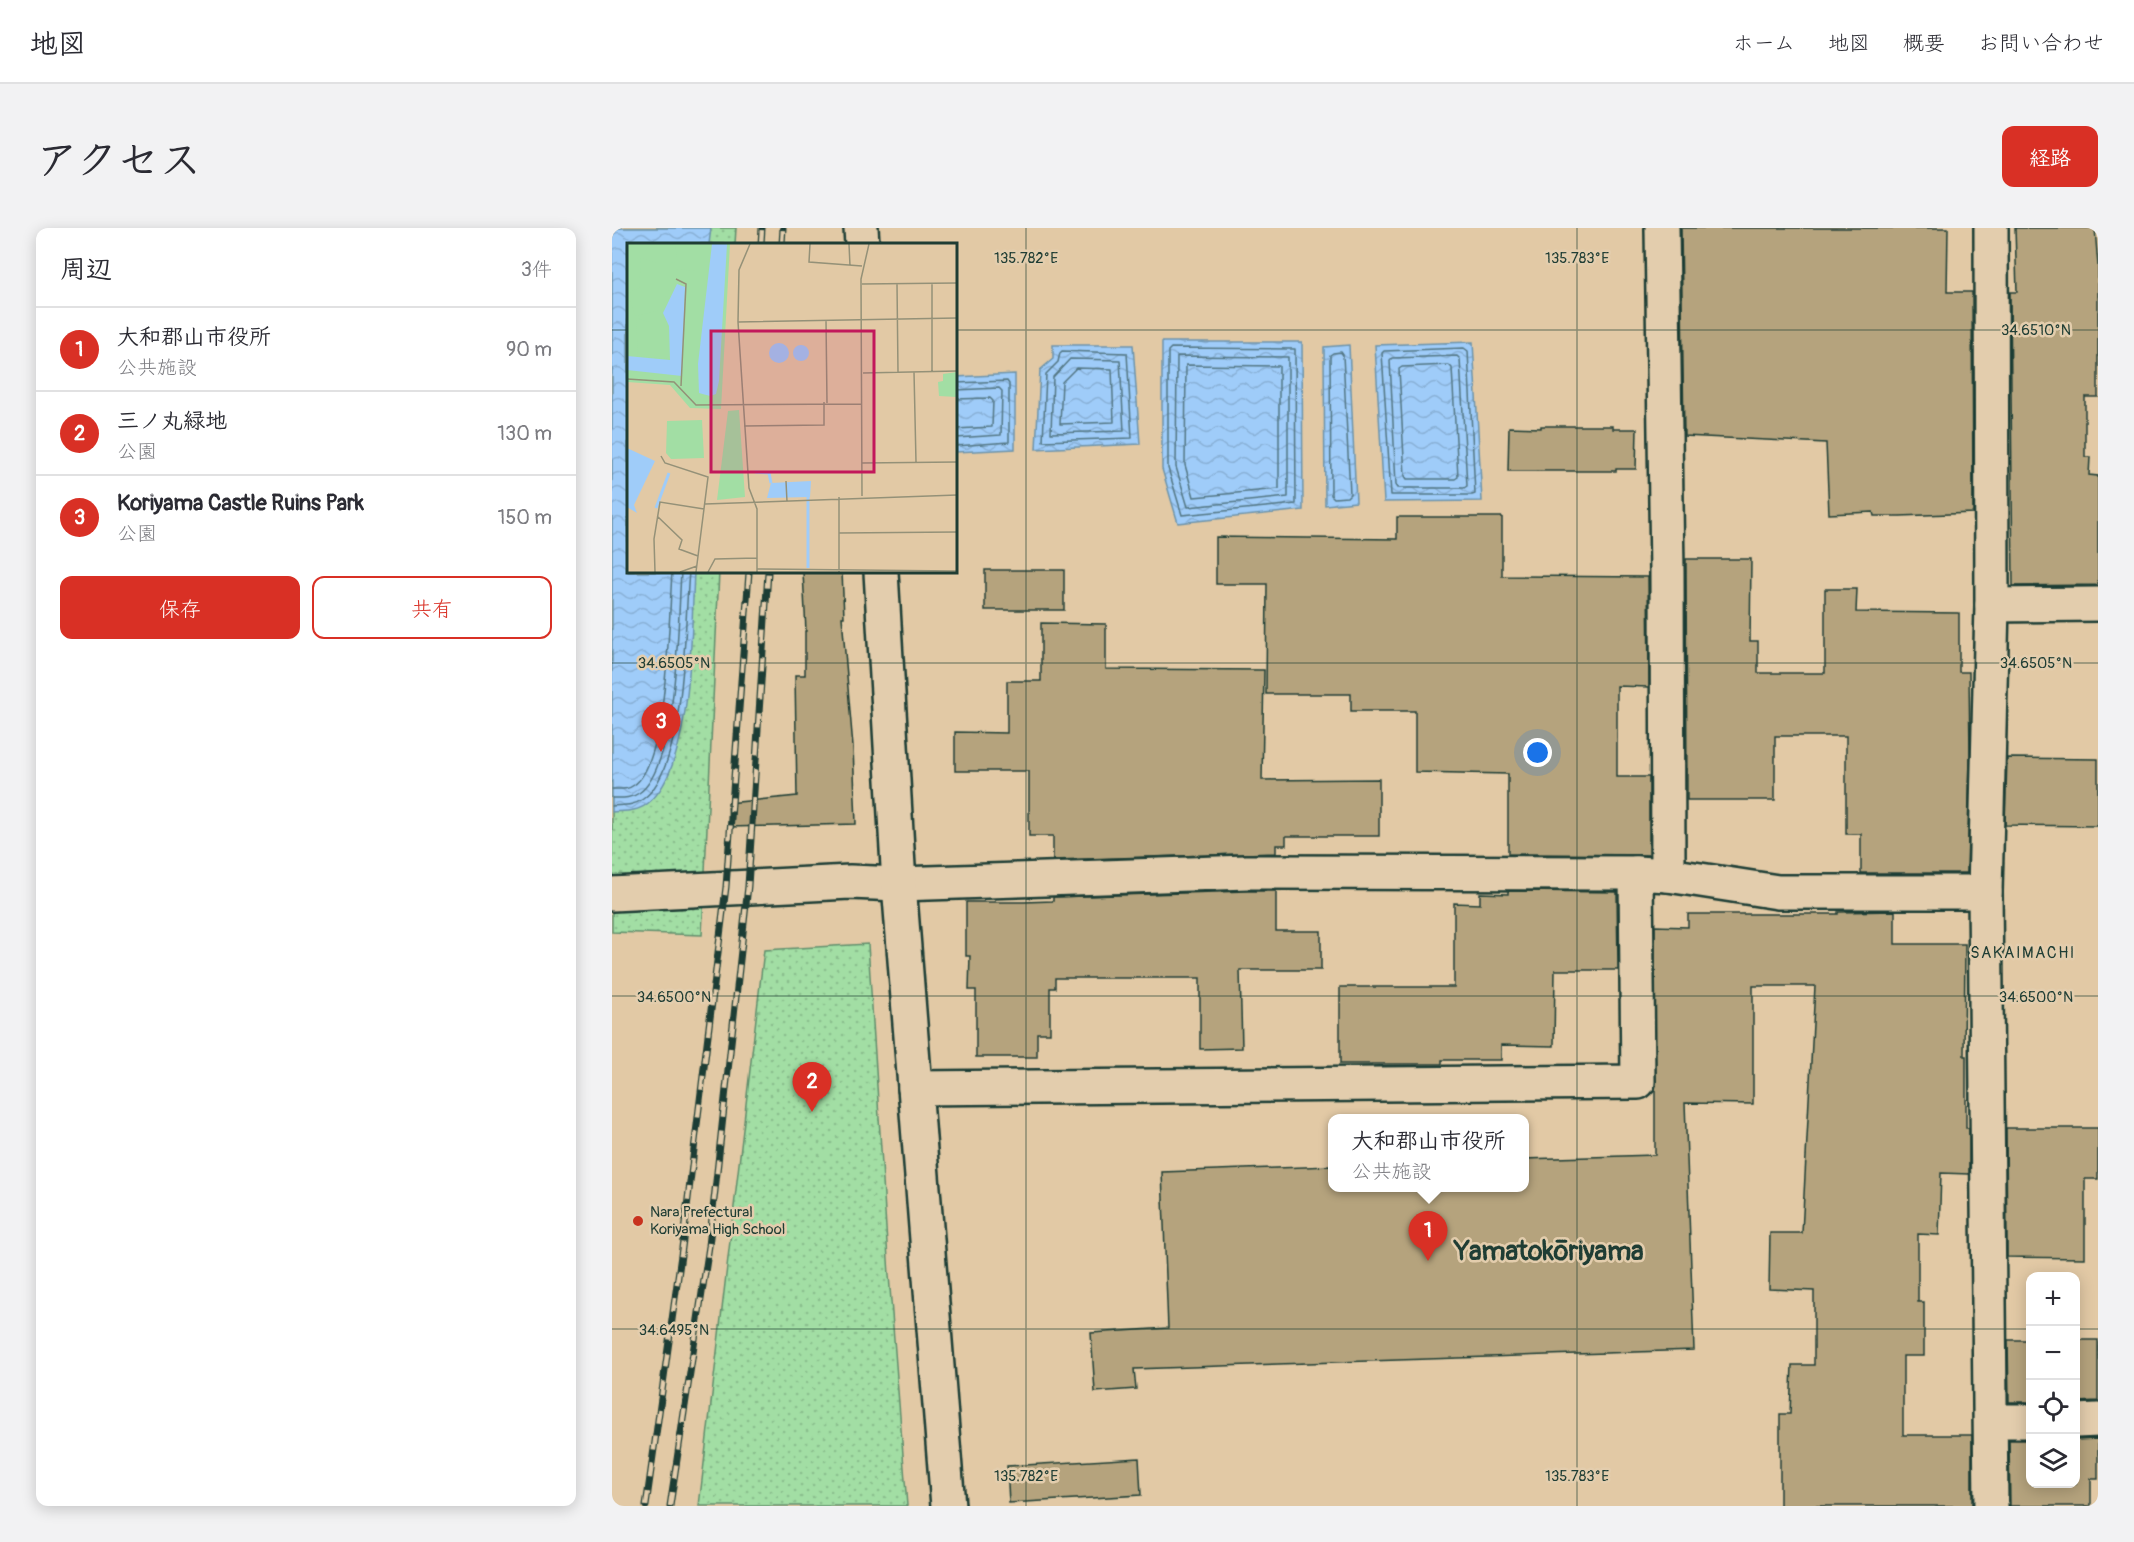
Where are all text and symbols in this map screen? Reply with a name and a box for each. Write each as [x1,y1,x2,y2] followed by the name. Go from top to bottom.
[30,27,86,62] text: 地図
[1733,30,1795,57] text: ホーム
[1828,30,1870,57] text: 地図
[1903,30,1945,57] text: 概要
[1978,30,2104,57] text: お問い合わせ
[2002,126,2098,187] button: 経路
[36,135,201,187] text: アクセス
[627,243,957,573] inset map
[994,249,1058,268] text: 135.782°E
[1545,249,1609,268] text: 135.783°E
[60,254,112,286] text: 周辺
[521,257,552,282] text: 3件
[2001,321,2071,340] text: 34.6510°N
[117,323,271,351] text: 大和郡山市役所
[76,337,83,362] text: 1
[506,337,552,362] text: 90 m
[117,355,197,380] text: 公共施設
[117,407,227,435] text: 三ノ丸緑地
[74,421,85,446] text: 2
[497,421,552,446] text: 130 m
[117,439,157,464] text: 公園
[117,489,364,517] text: Koriyama Castle Ruins Park
[74,505,85,530] text: 3
[498,505,552,530] text: 150 m
[117,521,157,546] text: 公園
[60,576,300,639] button: 保存
[312,576,552,639] button: 共有
[638,654,710,673] text: 34.6505°N
[2000,654,2072,673] text: 34.6505°N
[641,702,680,752] pin: 3
[1523,738,1552,767] your location
[1970,943,2076,963] district label: SAKAIMACHI
[637,988,711,1007] text: 34.6500°N
[1999,988,2073,1007] text: 34.6500°N
[792,1062,832,1112] pin: 2
[1328,1114,1529,1192] popup
[1351,1127,1506,1155] text: 大和郡山市役所
[1351,1159,1431,1184] text: 公共施設
[650,1203,785,1239] place label: Nara Prefectural Koriyama High School
[1408,1212,1448,1261] pin: 1
[631,1214,645,1228] marker: Nara Prefectural Koriyama High School
[1452,1235,1644,1268] district label: Yamatokōriyama
[2026,1272,2080,1488] map controls
[2026,1272,2080,1326] button: +
[639,1321,709,1340] text: 34.6495°N
[2026,1326,2080,1380] button: −
[2026,1380,2080,1434] button: locate
[2026,1434,2080,1488] button: layers
[994,1467,1058,1486] text: 135.782°E
[1545,1467,1609,1486] text: 135.783°E

